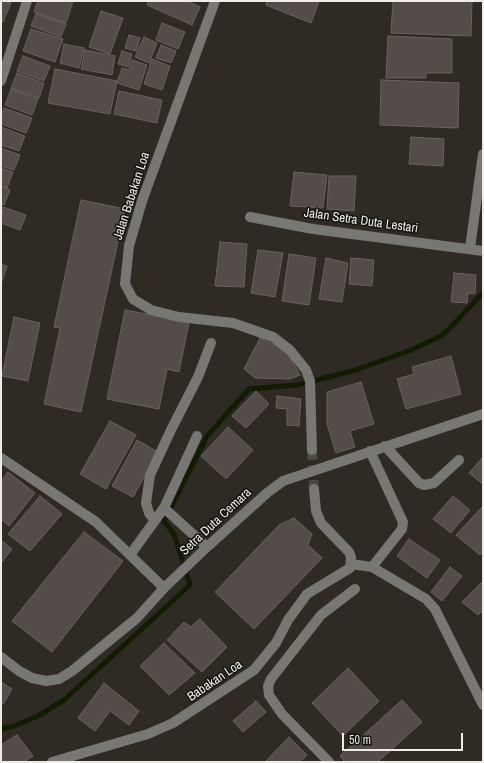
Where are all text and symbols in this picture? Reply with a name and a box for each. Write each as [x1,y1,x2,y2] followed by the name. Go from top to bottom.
[110,150,154,242] street label: Jalan Babakan Loa
[303,205,419,237] street label: Jalan Setra Duta Lestari
[177,485,255,559] street label: Setra Duta Cemara
[185,657,245,705] street label: Babakan Loa
[344,725,465,751] scale bar
[349,732,371,748] text: 50 m

